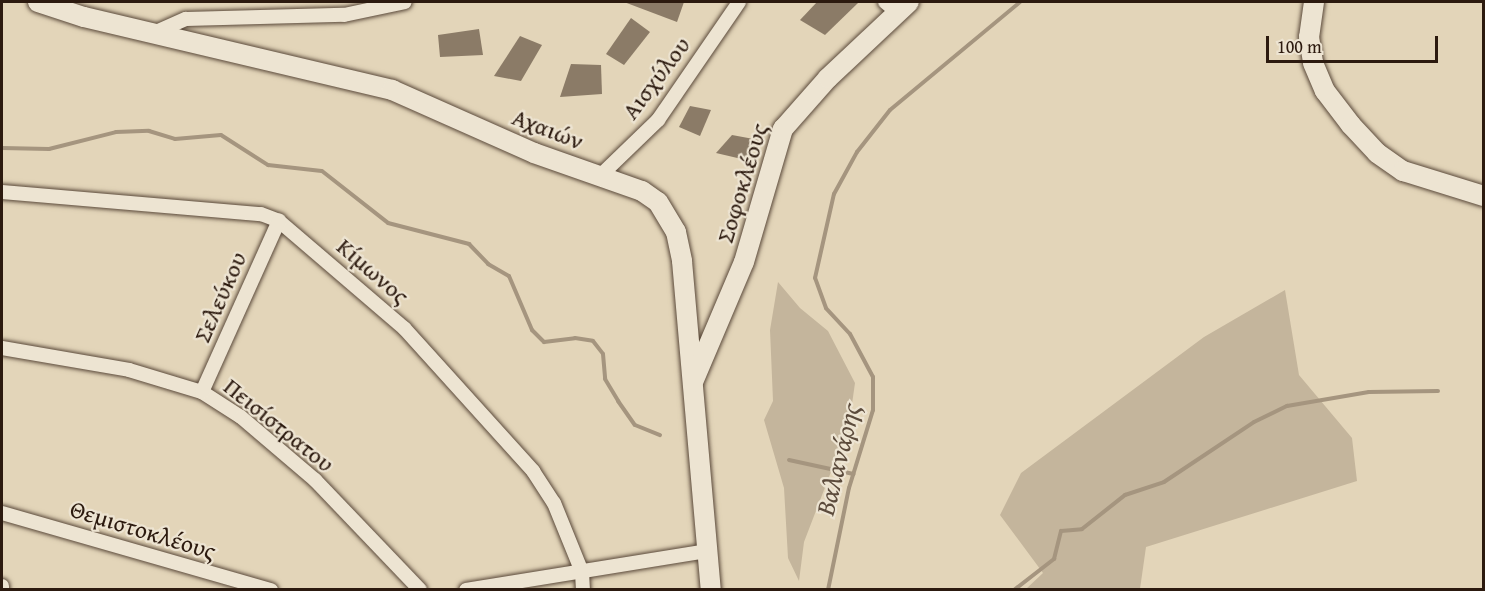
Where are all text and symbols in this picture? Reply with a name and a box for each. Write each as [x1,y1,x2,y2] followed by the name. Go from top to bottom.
[1269,24,1442,62] scale bar
[616,31,696,125] street label: Αισχύλου
[1277,33,1322,60] text: 100 m
[508,102,588,156] street label: Αχαιών
[710,120,774,246] street label: Σοφοκλέους
[331,232,415,310] street label: Κίμωνος
[187,247,253,347] street label: Σελεύκου
[218,372,340,478] street label: Πεισίστρατου
[809,400,867,518] water label: Βαλανάρης
[67,494,219,566] street label: Θεμιστοκλέους

